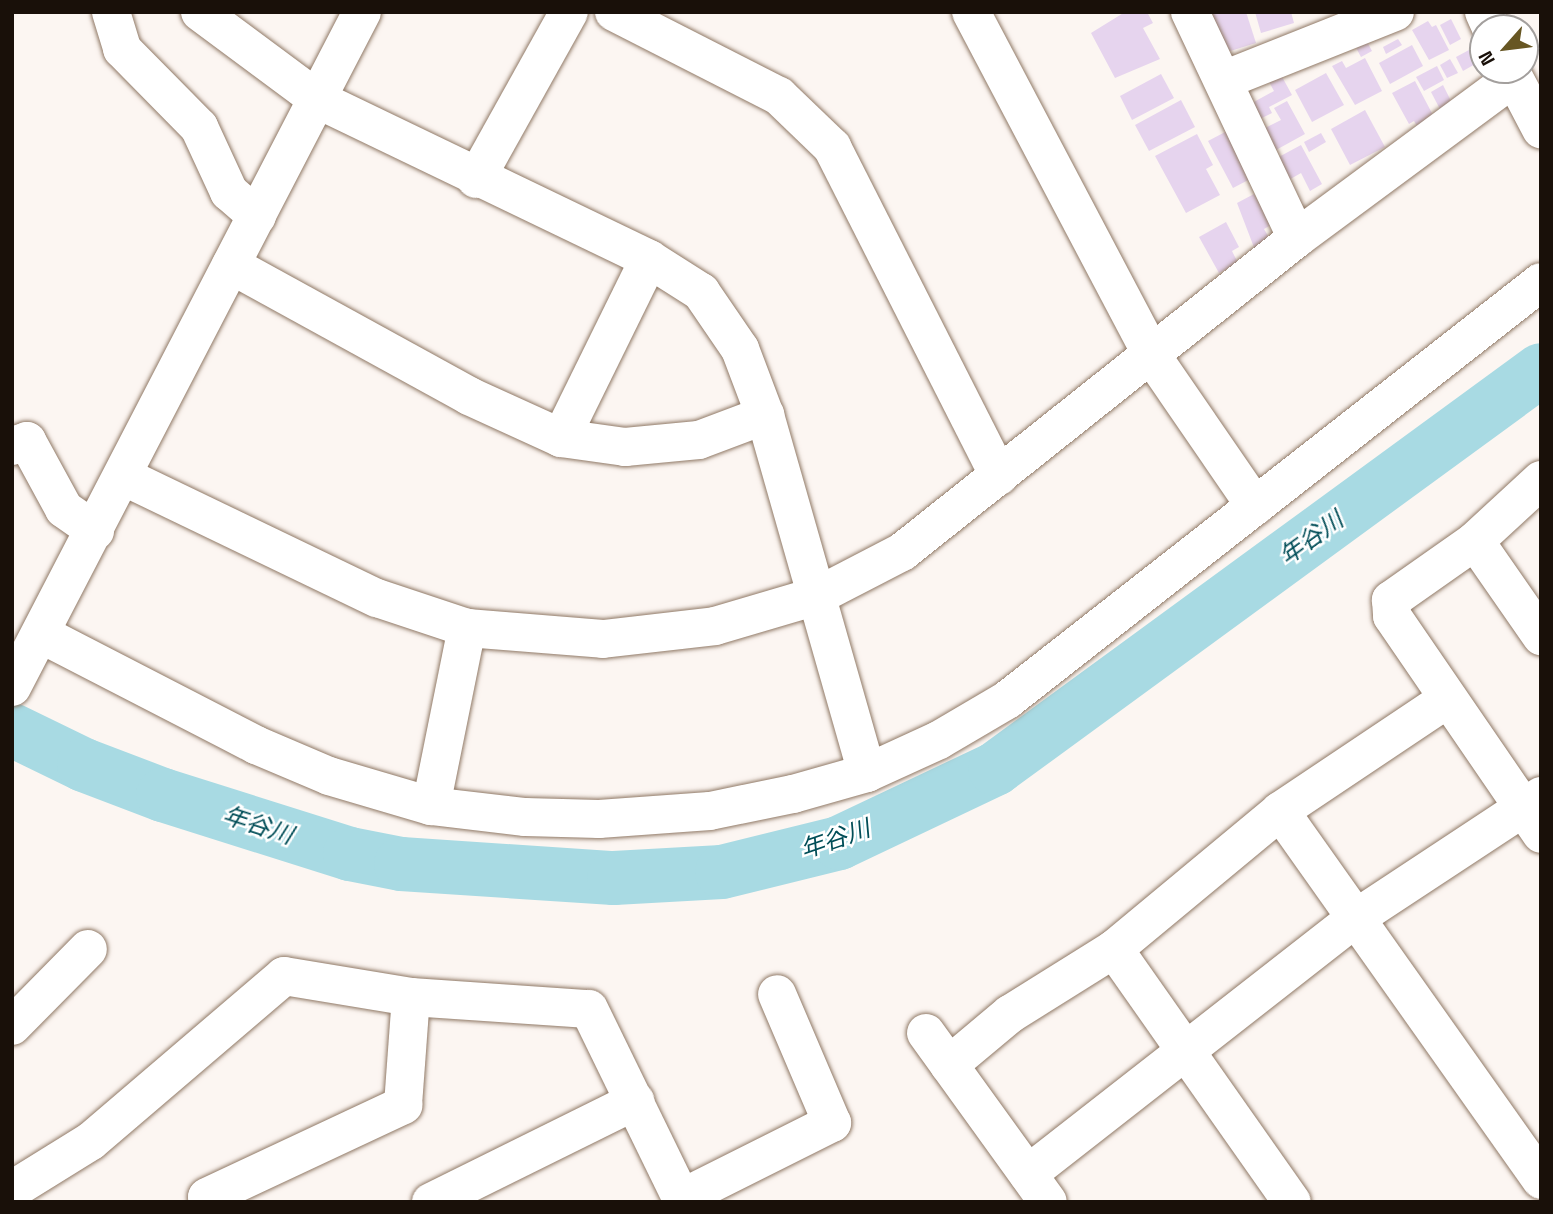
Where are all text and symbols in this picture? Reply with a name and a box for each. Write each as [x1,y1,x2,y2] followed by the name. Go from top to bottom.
[1469,14,1539,84] north arrow
[1473,47,1501,70] text: N
[1273,505,1349,571] water label: 年谷川
[219,800,297,850] water label: 年谷川
[796,814,874,864] water label: 年谷川

